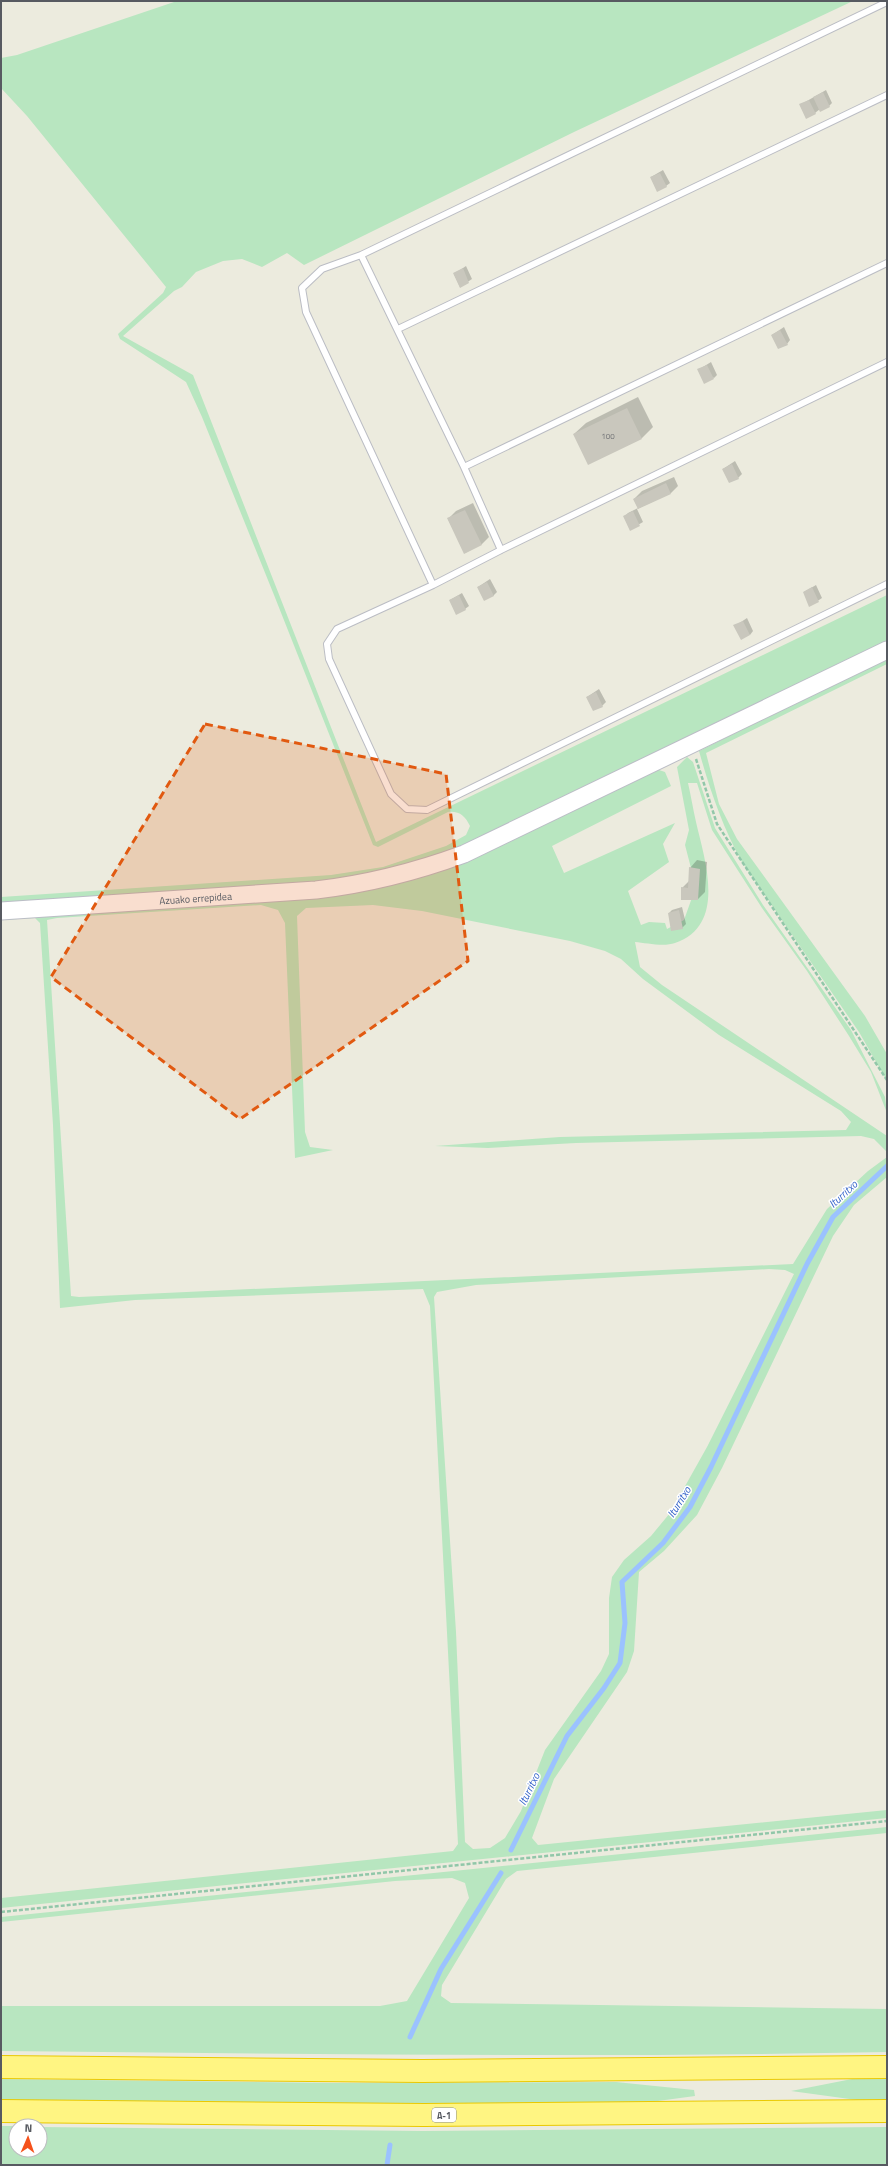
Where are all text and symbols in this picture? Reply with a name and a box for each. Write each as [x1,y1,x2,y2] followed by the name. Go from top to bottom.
[601,430,615,442] house number: 100
[159,888,232,908] street label: Azuako errepidea
[825,1176,861,1211] water label: Iturritxo
[663,1483,695,1521] water label: Iturritxo
[514,1770,544,1808] water label: Iturritxo
[432,2108,456,2122] road number: A-1
[8,2118,48,2158] north arrow
[24,2120,32,2136] text: N

